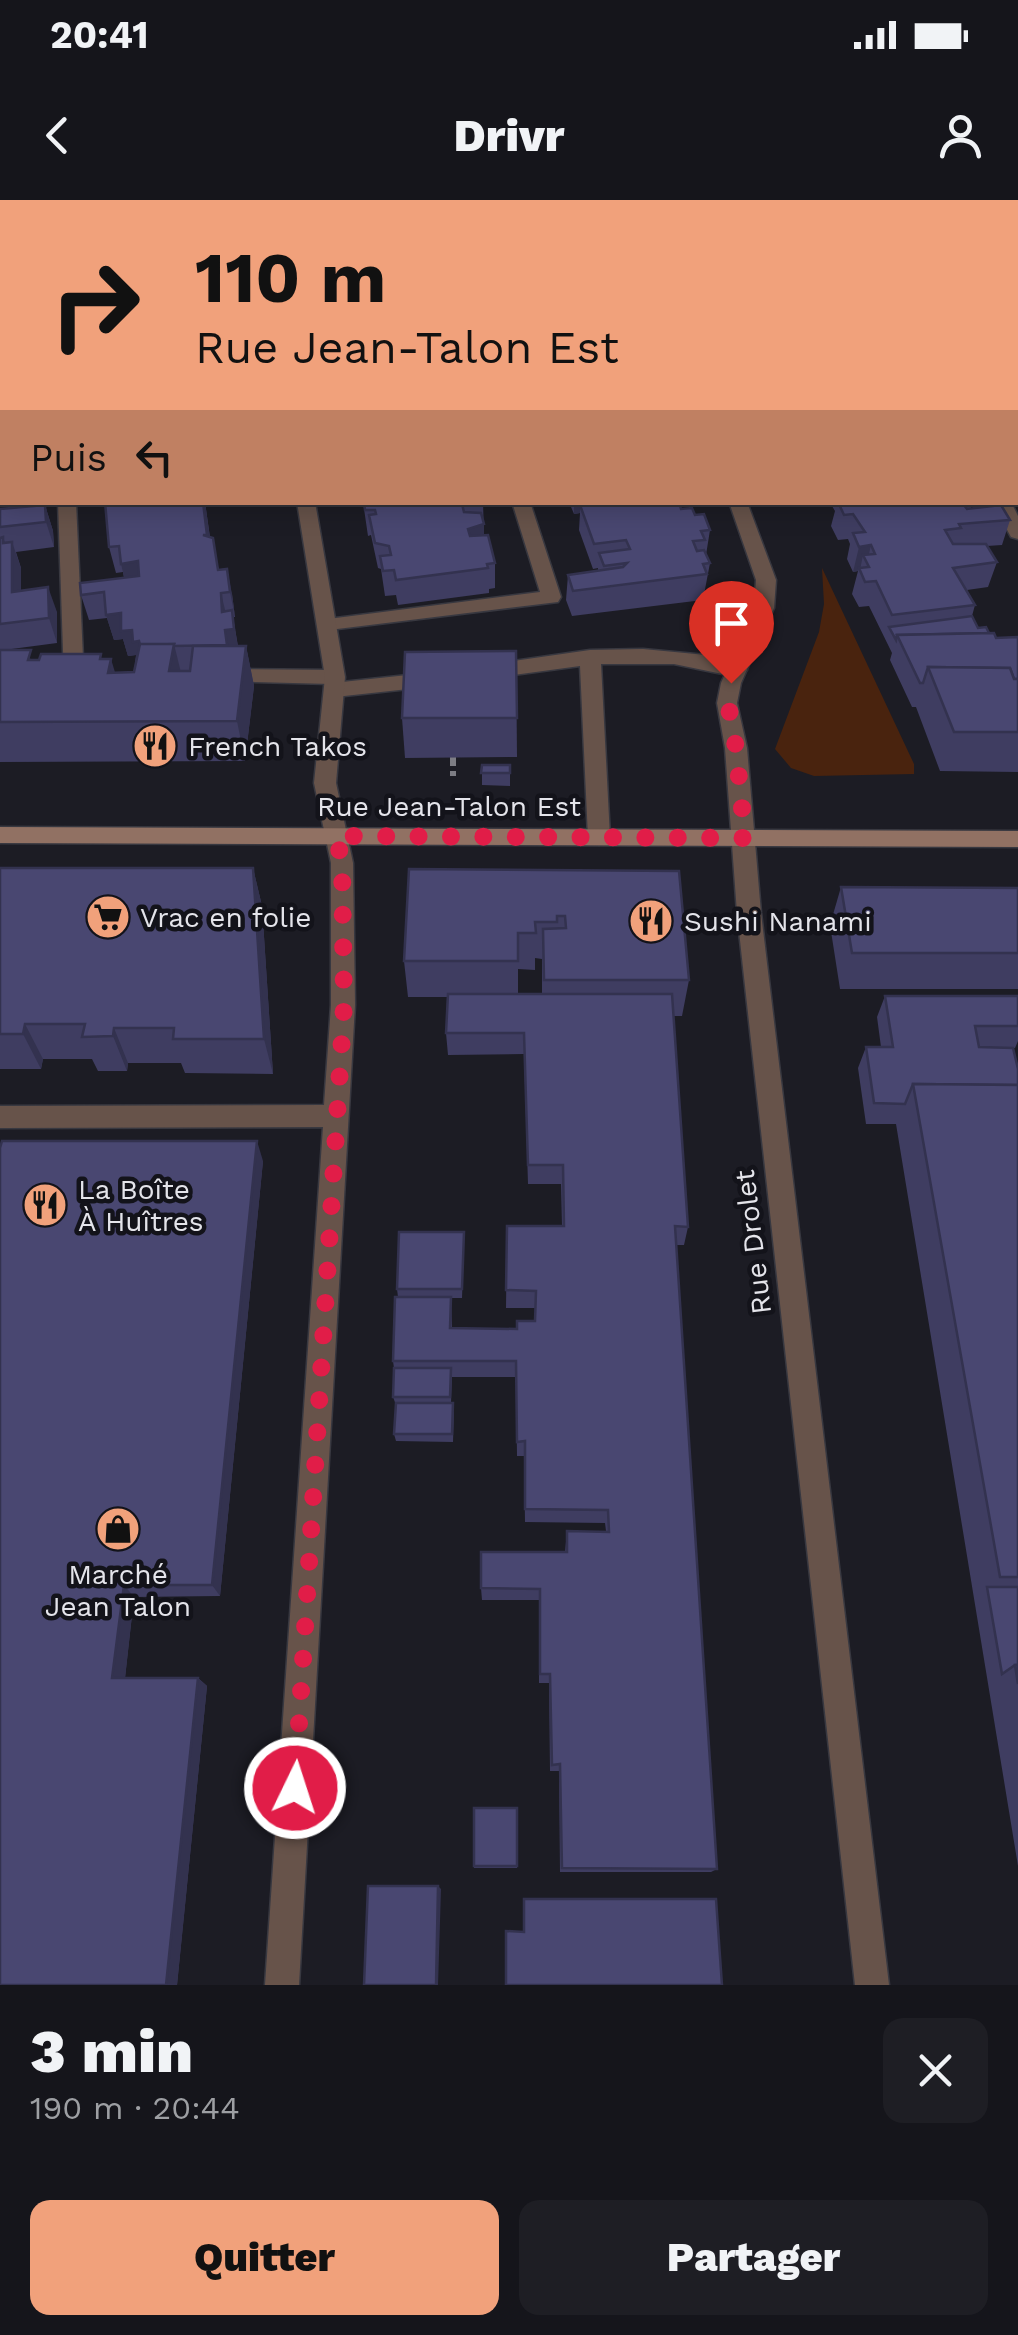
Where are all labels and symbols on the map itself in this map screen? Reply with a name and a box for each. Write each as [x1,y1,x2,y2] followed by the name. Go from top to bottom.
[689,581,774,684] pin
[132,723,178,769] restaurant icon: French Takos
[188,730,367,763] place label: French Takos
[317,790,581,823] street label: Rue Jean-Talon Est
[85,894,131,940] supermarket icon: Vrac en folie
[628,898,674,944] restaurant icon: Sushi Nanami
[140,901,311,934] place label: Vrac en folie
[684,905,872,938] place label: Sushi Nanami
[728,1168,778,1316] street label: Rue Drolet
[78,1173,204,1238] place label: La Boîte À Huîtres
[22,1182,68,1228] restaurant icon: La Boîte À Huîtres
[95,1506,141,1552] shop icon: Marché Jean Talon
[45,1558,191,1623] place label: Marché Jean Talon
[243,1736,347,1840] position arrow

